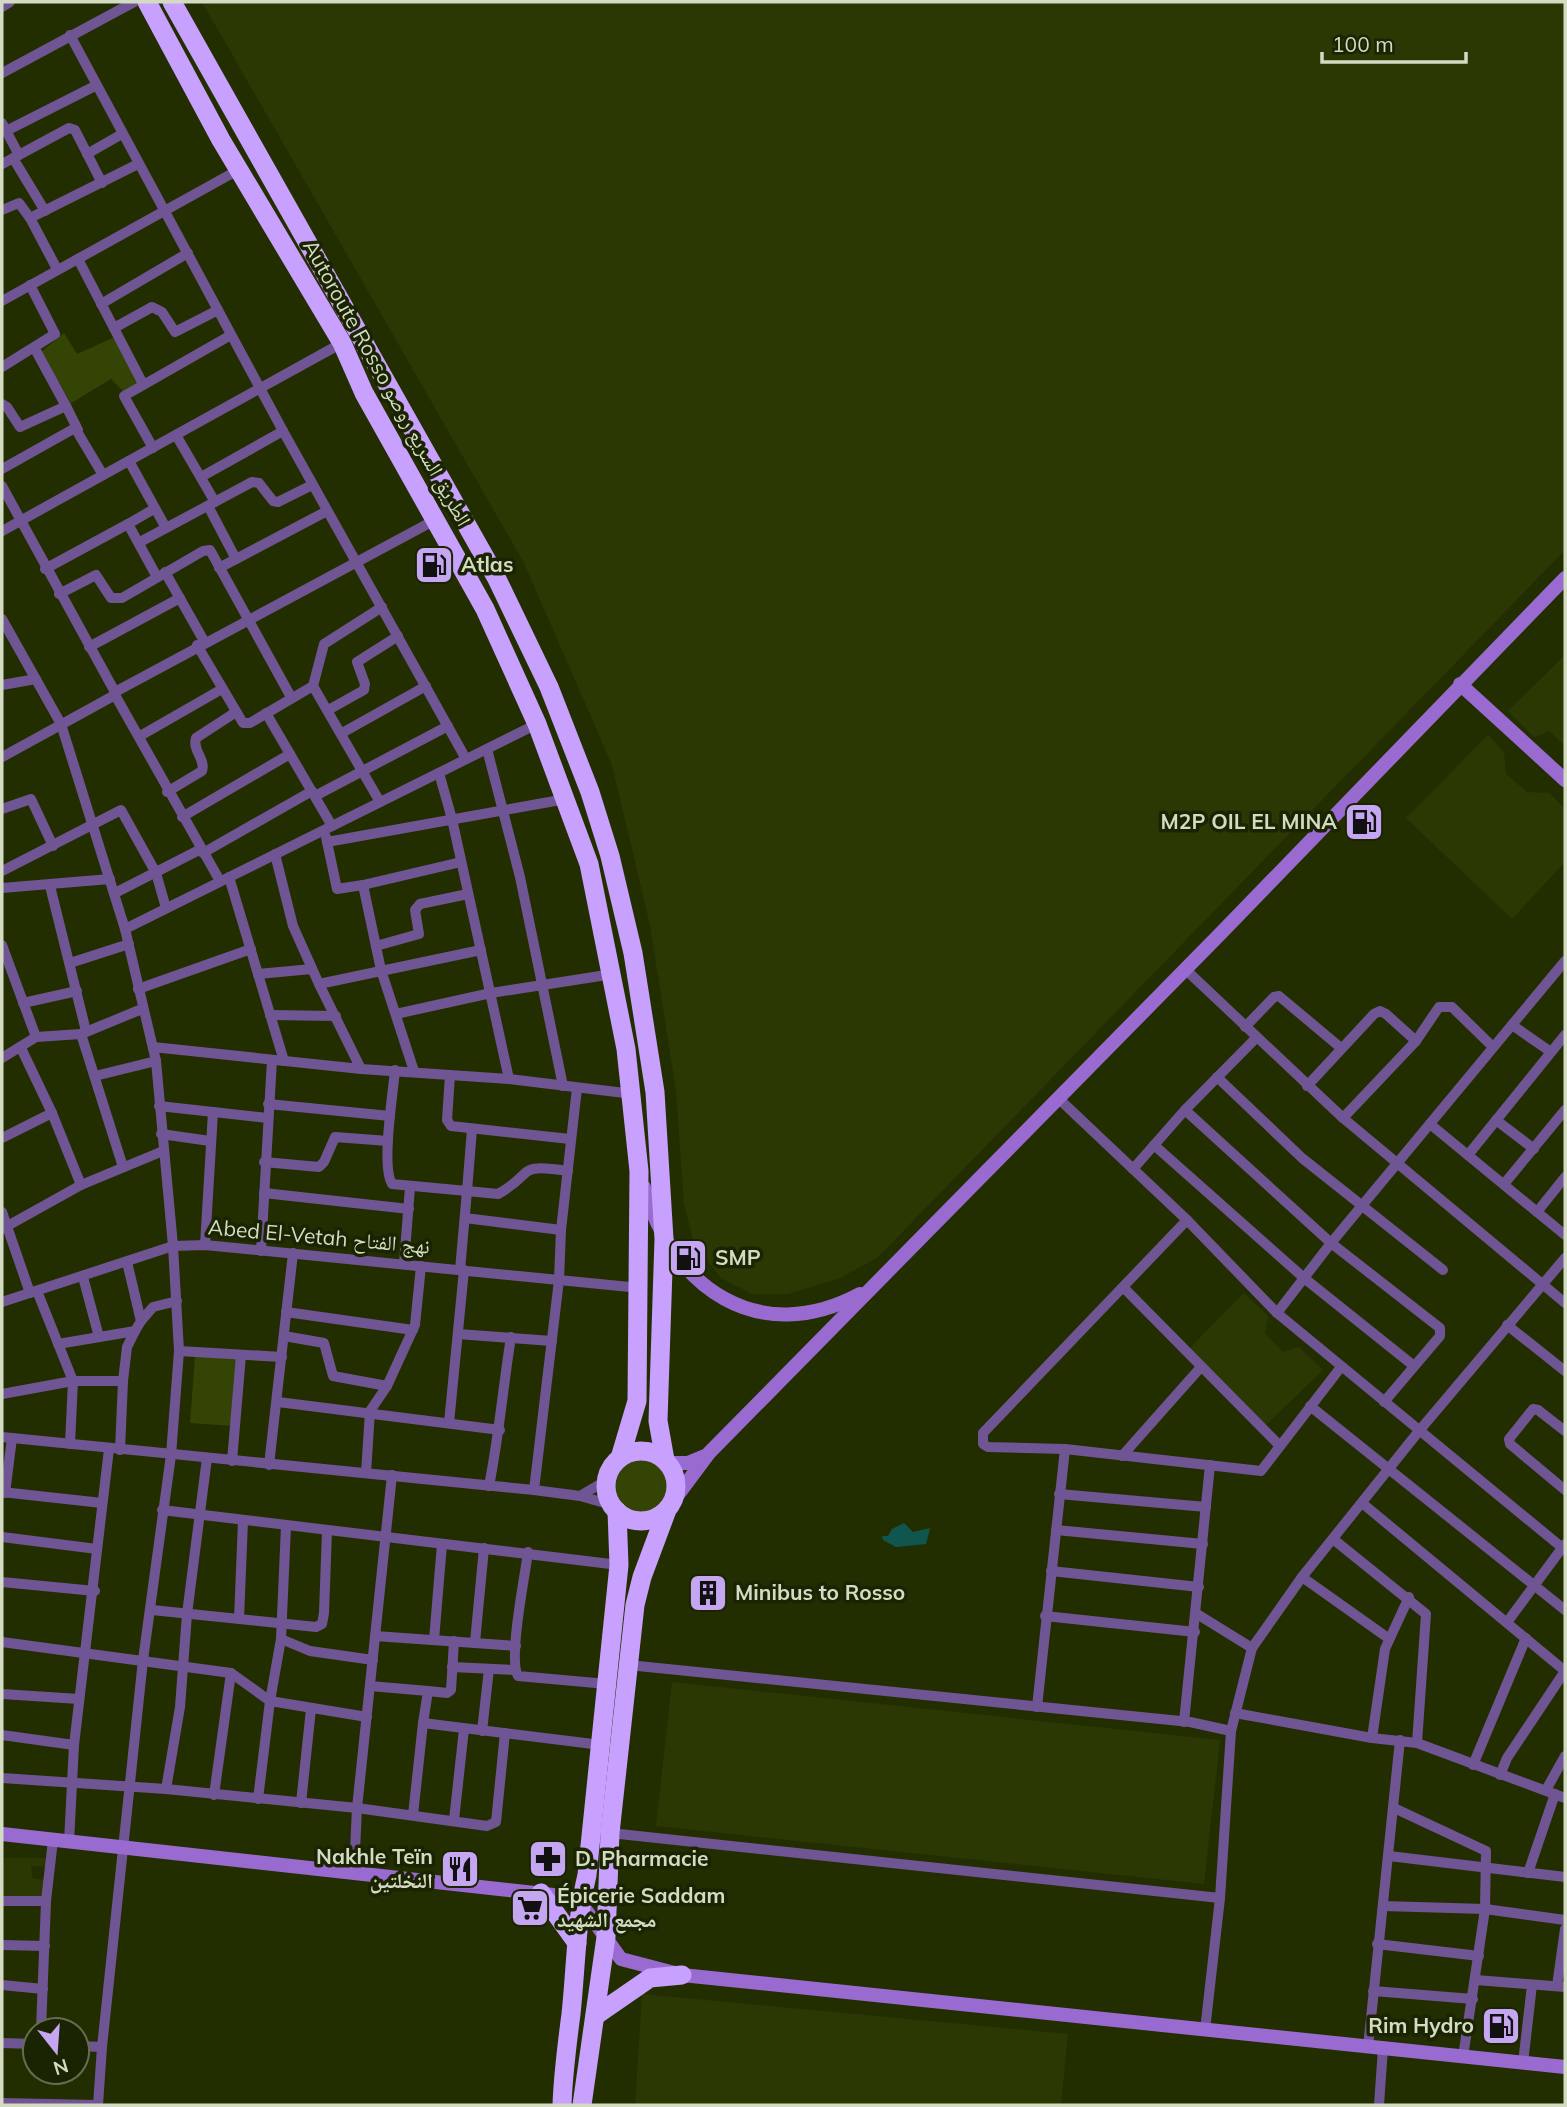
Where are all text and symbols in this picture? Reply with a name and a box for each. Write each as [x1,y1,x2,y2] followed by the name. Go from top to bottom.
[1322,21,1466,65] scale bar
[1332,31,1394,57] text: 100 m
[297,235,478,531] street label: Autoroute Rosso الطريق السريع روصو
[413,544,455,586] fuel station icon: Atlas
[461,551,513,577] place label: Atlas
[1343,801,1385,843] fuel station icon: M2P OIL EL MINA
[1161,808,1337,834] place label: M2P OIL EL MINA
[207,1213,431,1260] street label: Abed El-Vetah نهج الفتاح
[667,1237,709,1279] fuel station icon: SMP
[715,1244,761,1270] place label: SMP
[687,1572,729,1614] building icon: Minibus to Rosso
[735,1579,905,1605] place label: Minibus to Rosso
[527,1838,569,1880] pharmacy icon: D. Pharmacie
[316,1843,433,1894] place label: Nakhle Teïn النخلتين
[575,1845,709,1871] place label: D. Pharmacie
[439,1848,481,1890] restaurant icon: Nakhle Teïn النخلتين
[557,1882,725,1934] place label: Épicerie Saddam مجمع الشهيد
[509,1887,551,1929] supermarket icon: Épicerie Saddam مجمع الشهيد
[1480,2005,1522,2047] fuel station icon: Rim Hydro
[1368,2012,1474,2038] place label: Rim Hydro
[21,2016,91,2086] north arrow
[51,2054,71,2081] text: N

